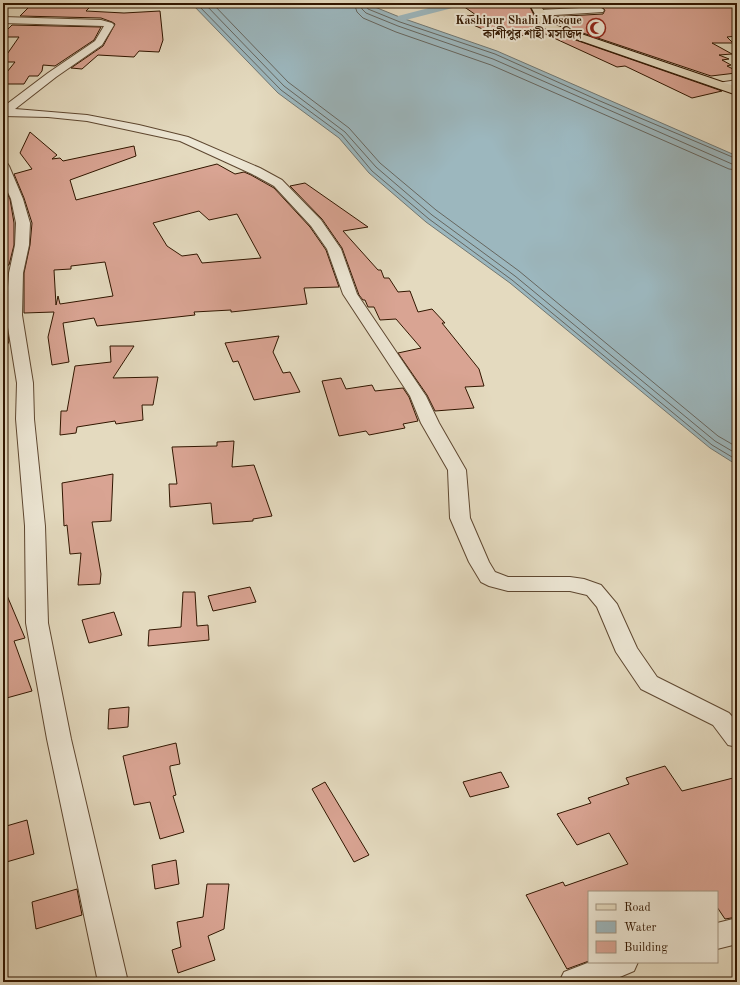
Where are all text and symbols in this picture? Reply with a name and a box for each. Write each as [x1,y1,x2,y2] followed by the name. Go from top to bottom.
[455,15,583,41] place label: Kashipur Shahi Mosque কাশীপুর শাহী মসজিদ
[585,17,607,39] mosque icon: Kashipur Shahi Mosque কাশীপুর শাহী মসজিদ
[588,891,718,963] legend
[624,902,651,914] text: Road
[624,922,657,934] text: Water
[624,942,668,954] text: Building

